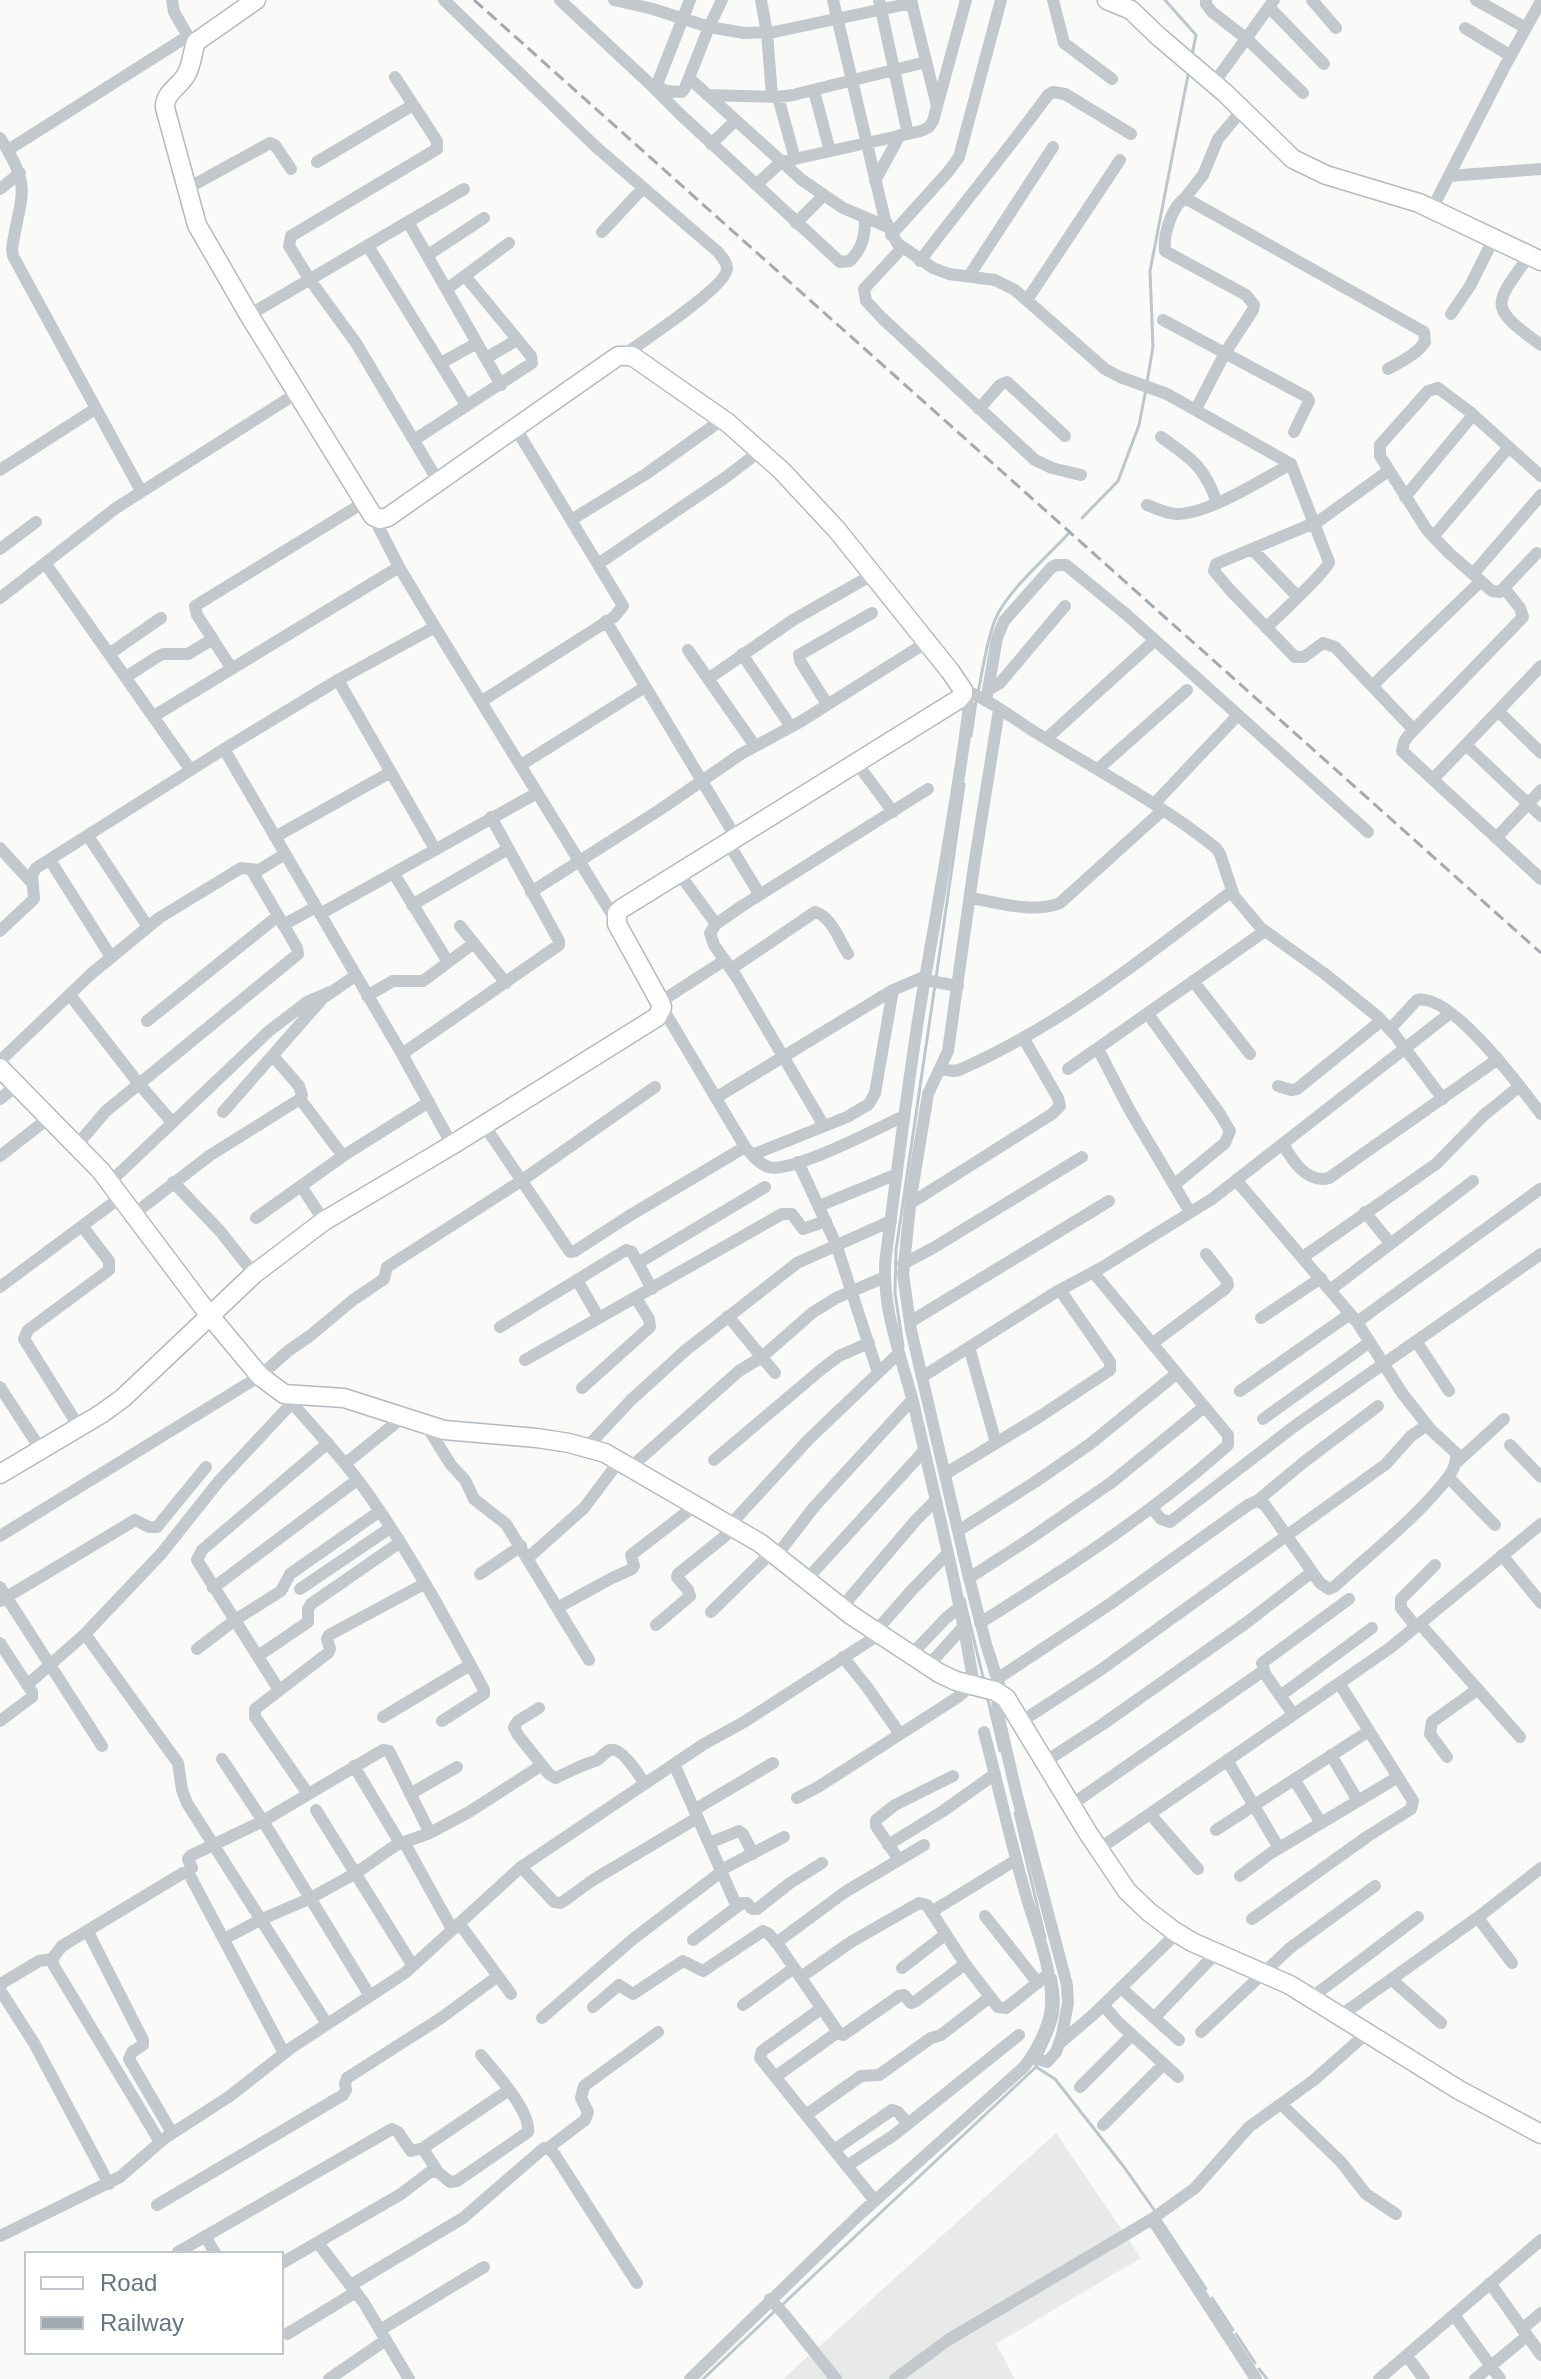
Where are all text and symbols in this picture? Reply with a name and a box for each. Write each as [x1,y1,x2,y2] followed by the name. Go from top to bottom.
[24,2251,284,2355] legend
[100,2269,157,2296] text: Road
[100,2309,184,2336] text: Railway

